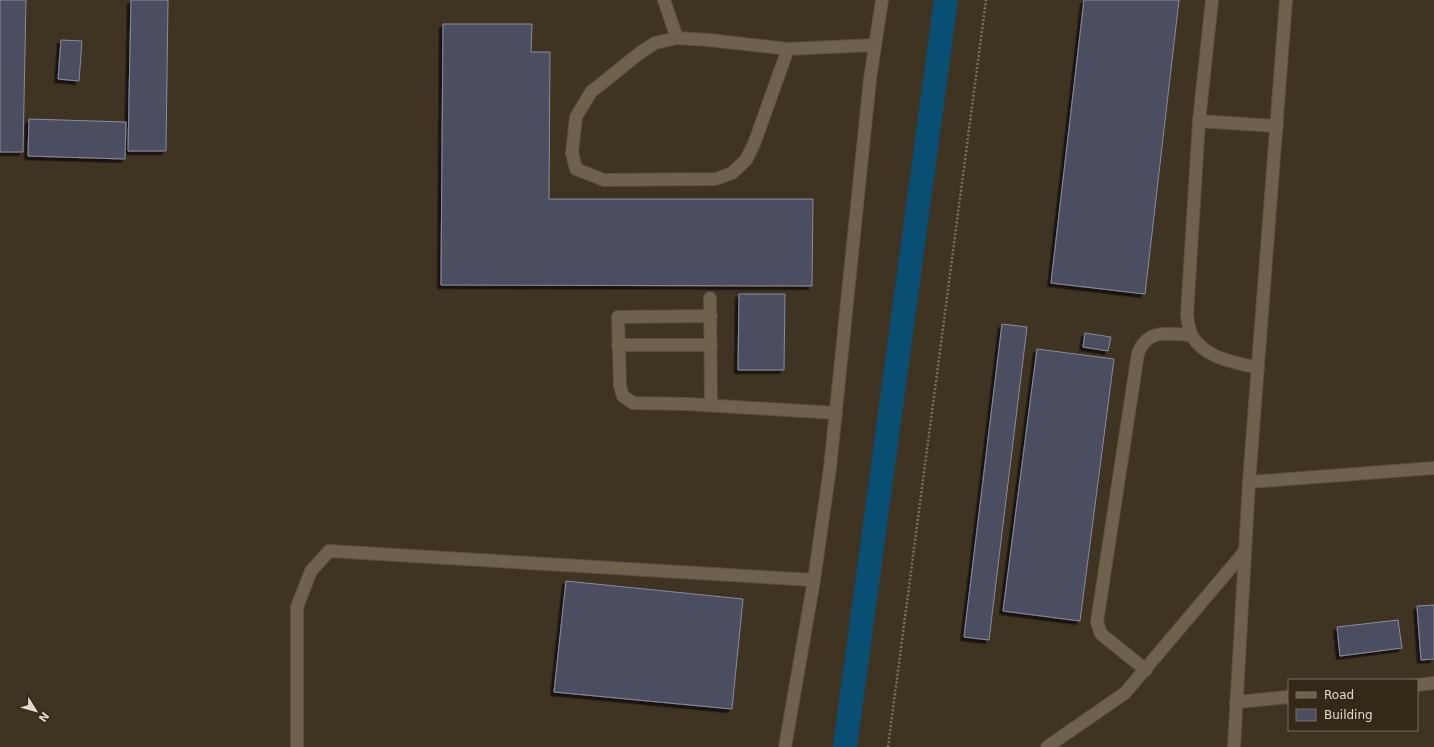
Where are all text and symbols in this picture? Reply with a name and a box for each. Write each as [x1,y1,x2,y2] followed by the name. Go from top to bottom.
[1288,679,1418,731] legend
[1324,688,1354,702] text: Road
[16,691,56,731] north arrow
[1324,708,1373,722] text: Building
[36,709,52,724] text: N

